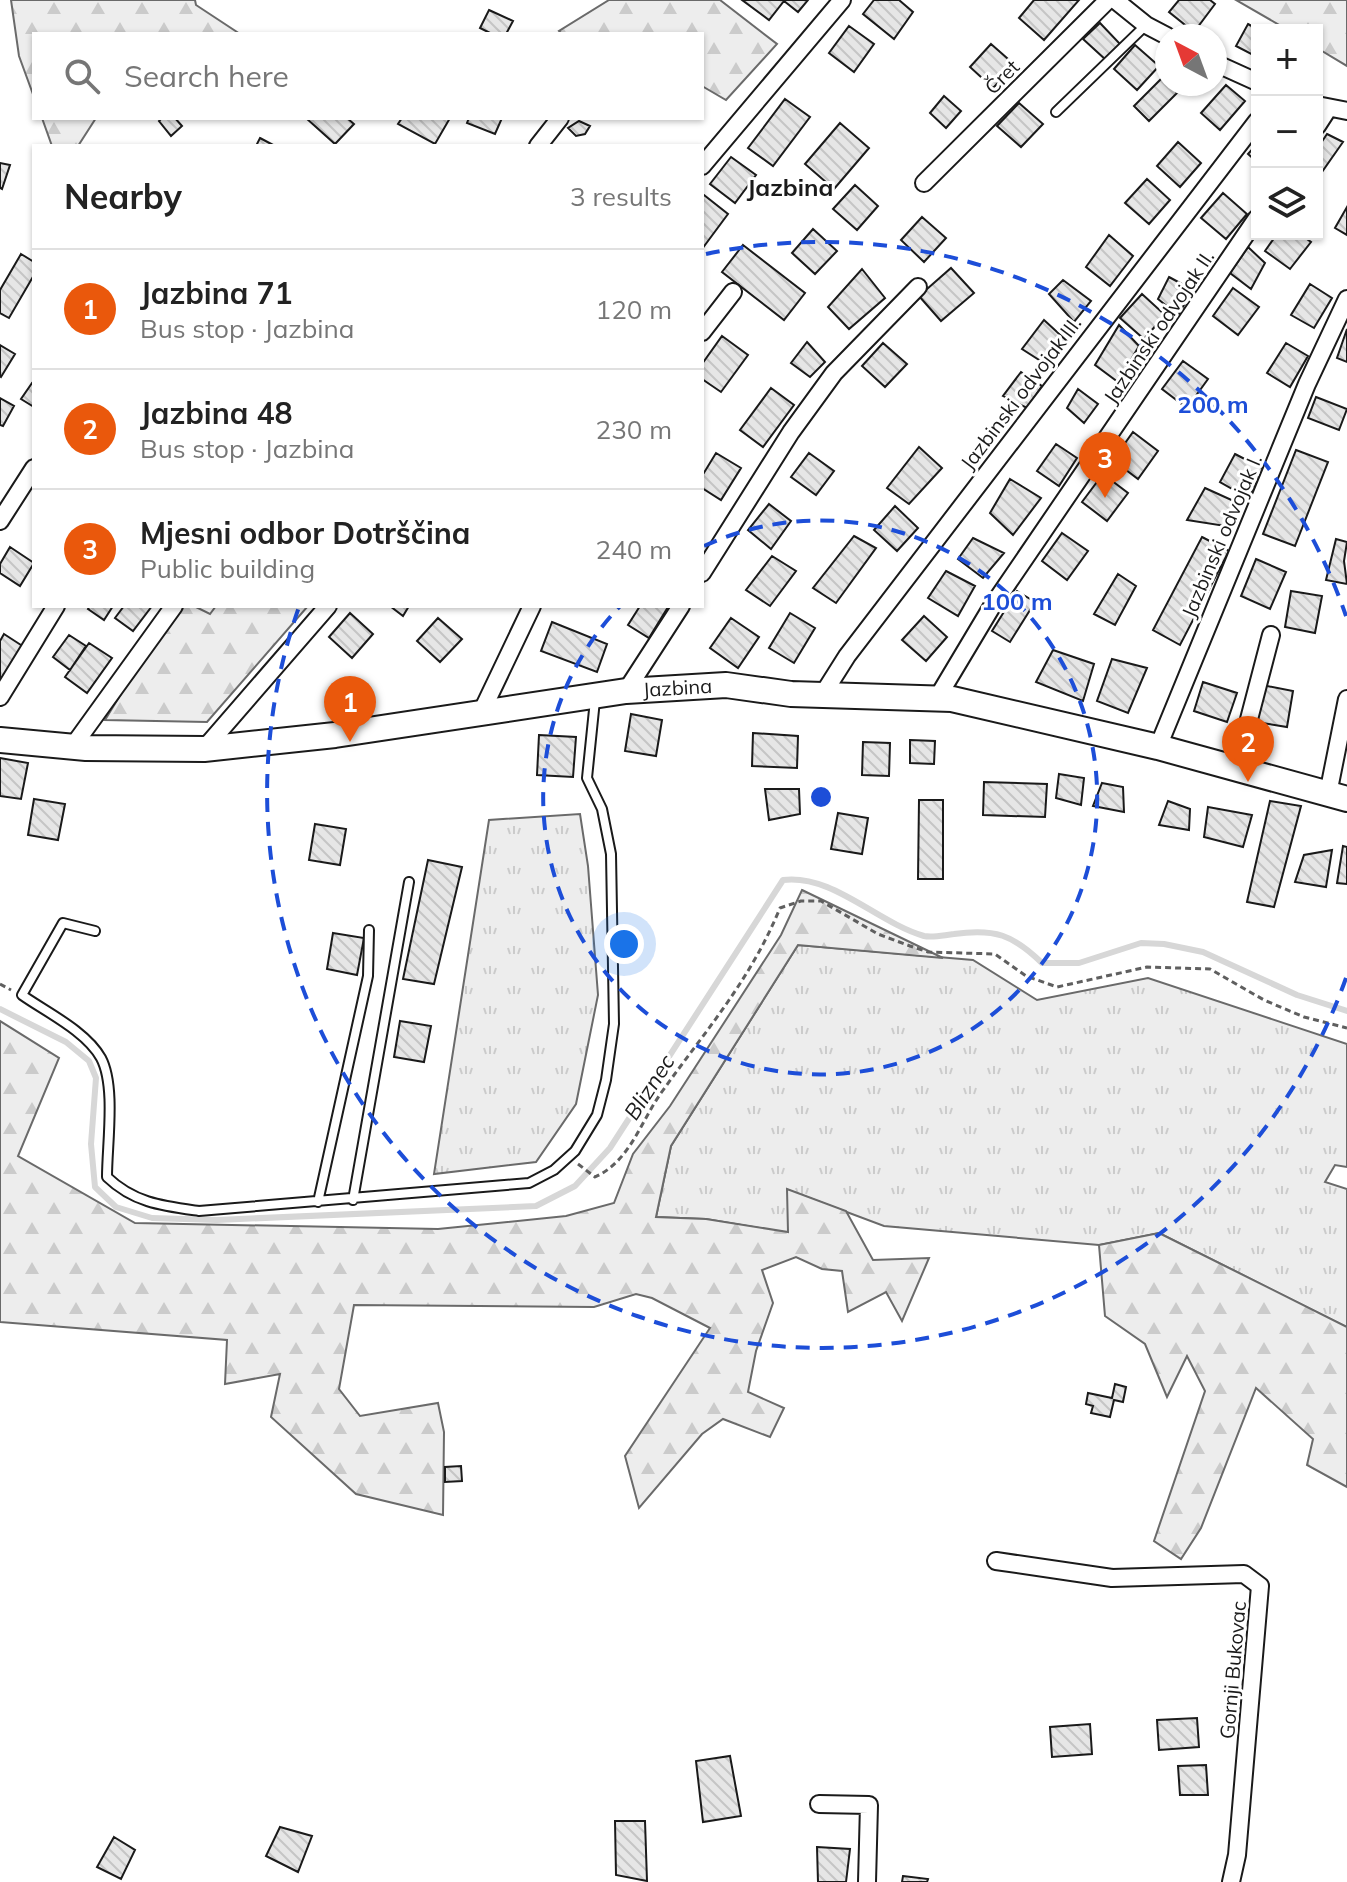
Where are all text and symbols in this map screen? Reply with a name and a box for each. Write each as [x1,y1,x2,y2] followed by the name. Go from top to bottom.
[1155,24,1227,96] north arrow
[1251,24,1323,240] map controls
[1251,24,1323,96] button: +
[32,32,704,120] search box
[60,54,104,98] icon: search
[979,54,1024,99] street label: Čret
[124,57,289,95] text: Search here
[1251,96,1323,168] button: −
[1251,168,1323,240] button: layers
[747,172,833,202] district label: Jazbina
[64,175,182,218] text: Nearby
[570,180,672,213] text: 3 results
[1098,245,1219,408] street label: Jazbinski odvojak II.
[140,274,293,312] text: Jazbina 71
[82,293,98,326] text: 1
[596,293,672,326] text: 120 m
[955,311,1086,474] street label: Jazbinski odvojak III.
[140,312,354,345] text: Bus stop · Jazbina
[1177,389,1249,419] text: 200 m
[140,394,293,432] text: Jazbina 48
[82,413,98,446] text: 2
[596,413,672,446] text: 230 m
[140,432,354,465] text: Bus stop · Jazbina
[1079,432,1131,498] pin: 3
[1176,450,1267,621] street label: Jazbinski odvojak I.
[140,514,470,552] text: Mjesni odbor Dotrščina
[82,533,98,566] text: 3
[596,533,672,566] text: 240 m
[140,552,315,585] text: Public building
[981,586,1053,616] text: 100 m
[642,673,713,702] street label: Jazbina
[324,676,376,742] pin: 1
[1222,716,1274,782] pin: 2
[807,783,835,811] centre of rings
[604,924,644,964] your location
[617,1049,681,1125] water label: Bliznec
[1214,1600,1251,1740] street label: Gornji Bukovac

